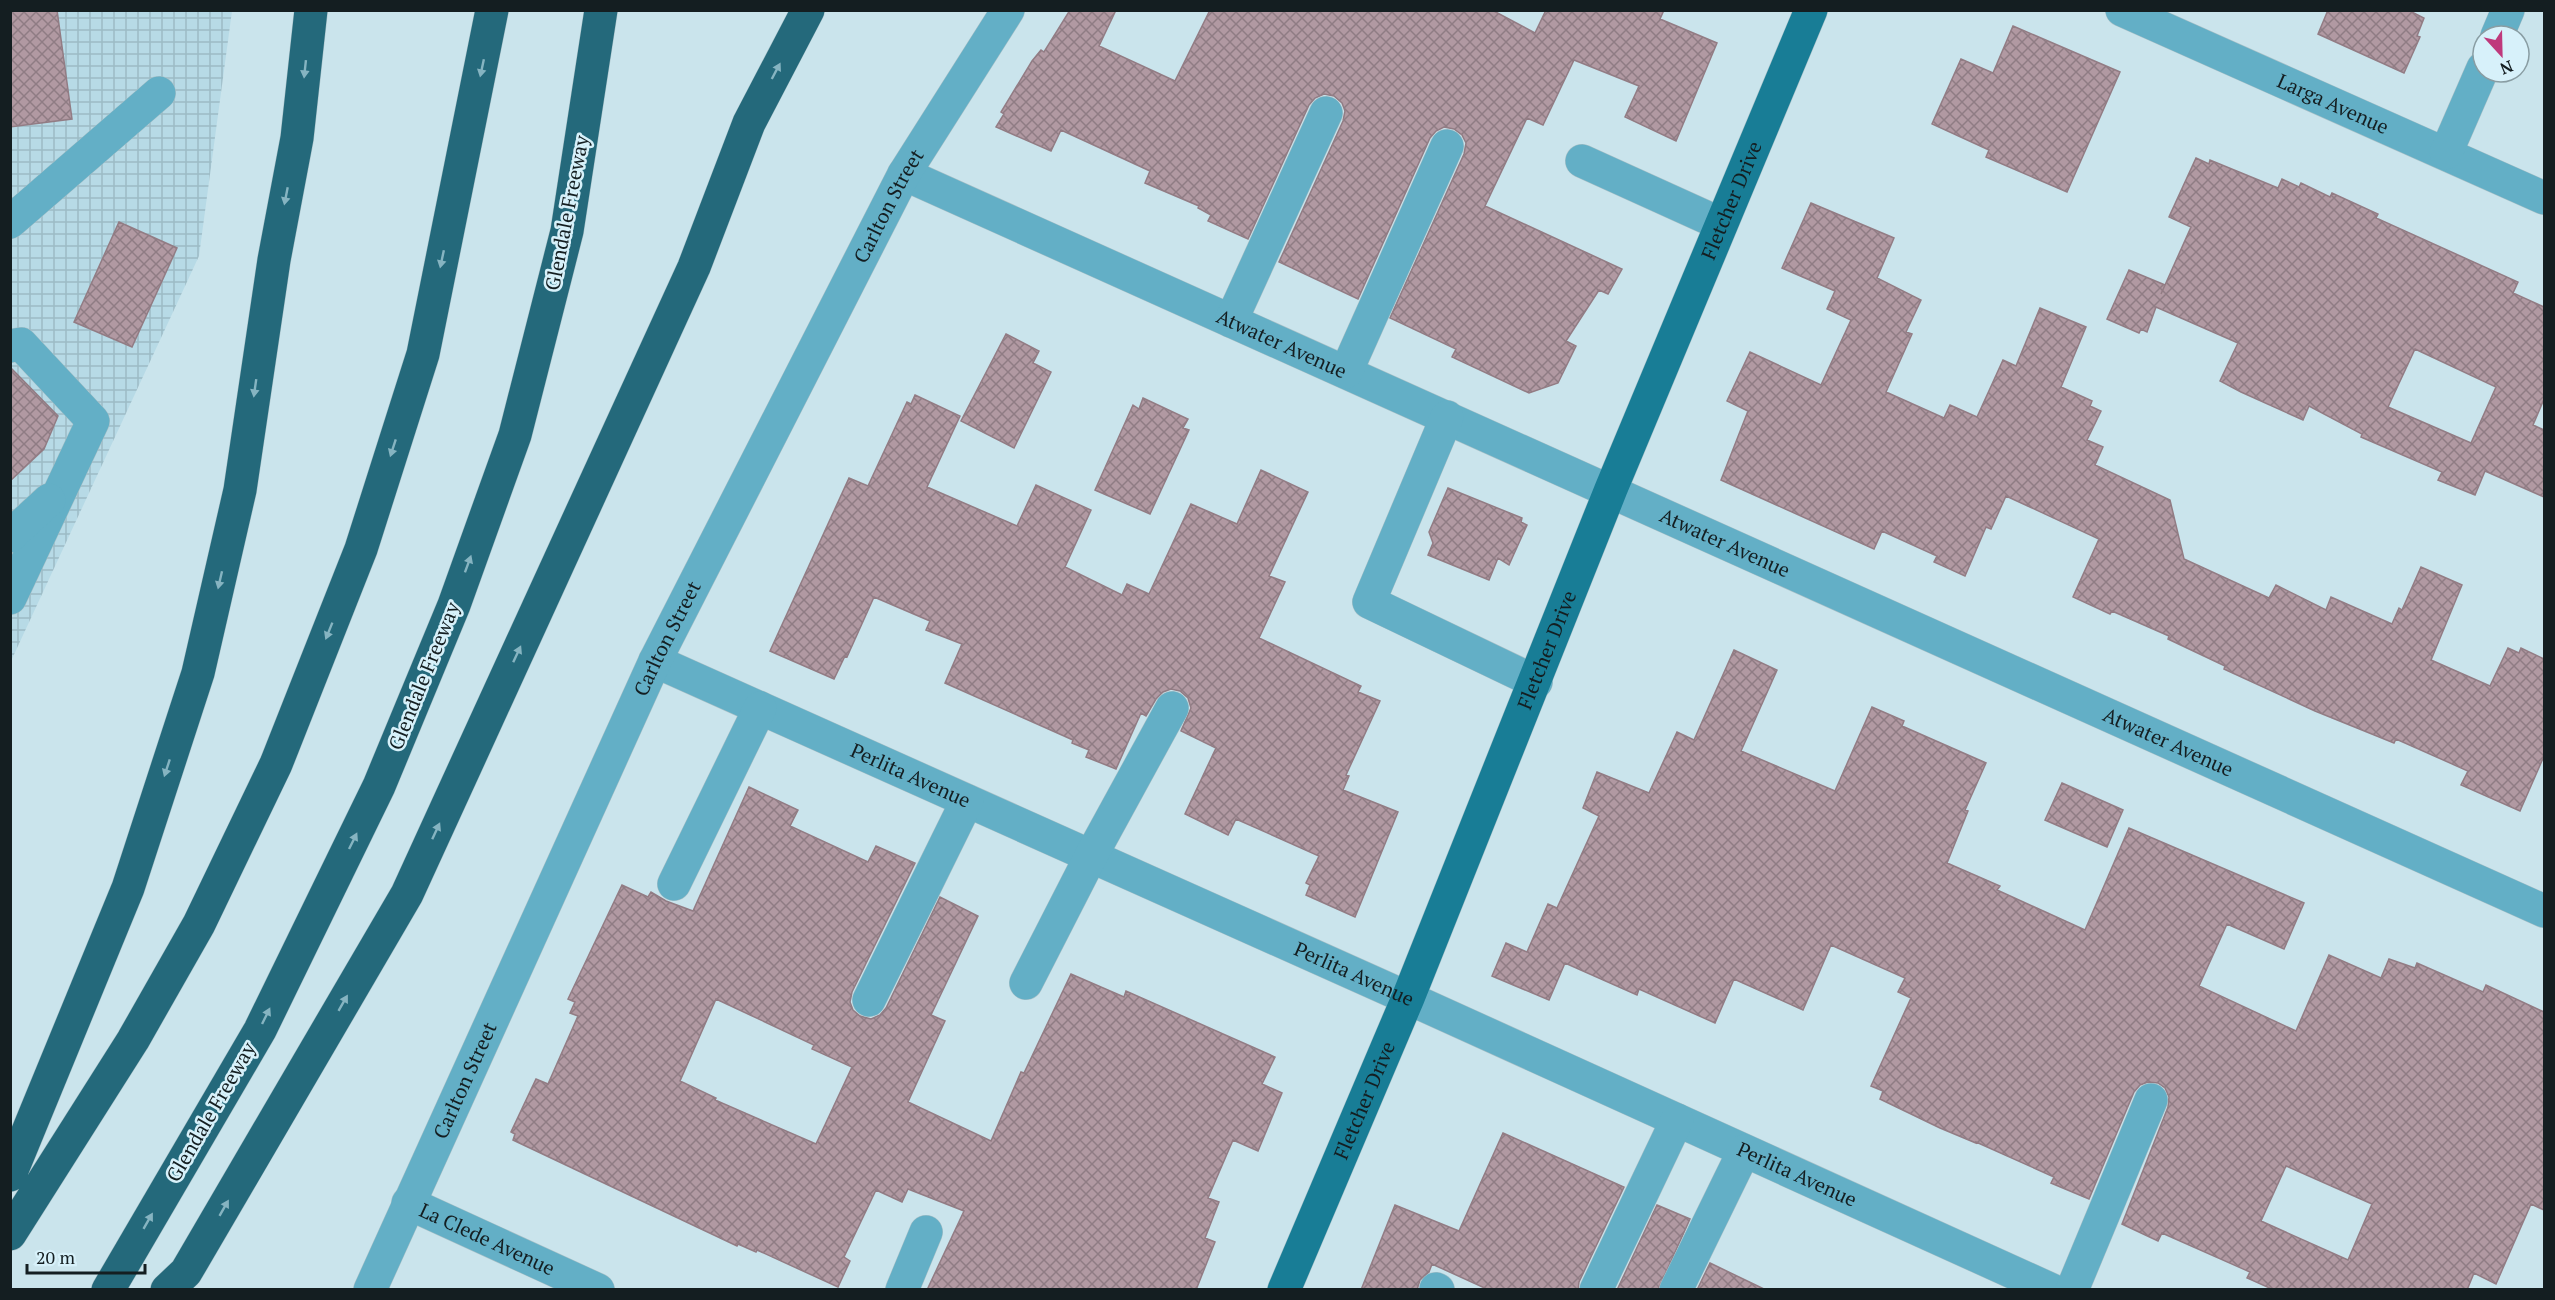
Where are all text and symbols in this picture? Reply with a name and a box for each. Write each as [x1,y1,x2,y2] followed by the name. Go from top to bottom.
[2471,24,2531,84] north arrow
[2497,55,2516,80] text: N
[300,59,309,78] one-way arrow
[476,59,486,77] one-way arrow
[771,63,781,80] one-way arrow
[2273,67,2393,140] street label: Larga Avenue
[538,132,595,293] street label: Glendale Freeway
[1694,137,1768,263] street label: Fletcher Drive
[847,143,930,267] street label: Carlton Street
[281,187,290,206] one-way arrow
[437,250,446,269] one-way arrow
[1212,302,1351,384] street label: Atwater Avenue
[251,379,260,398] one-way arrow
[388,439,398,457] one-way arrow
[1656,501,1794,583] street label: Atwater Avenue
[464,555,474,573] one-way arrow
[214,571,224,589] one-way arrow
[627,576,707,700] street label: Carlton Street
[1511,586,1582,713] street label: Fletcher Drive
[382,597,466,754] street label: Glendale Freeway
[324,623,334,641] one-way arrow
[513,645,522,663] one-way arrow
[2099,701,2238,783] street label: Atwater Avenue
[847,736,975,814] street label: Perlita Avenue
[162,759,171,777] one-way arrow
[431,823,440,840] one-way arrow
[348,832,357,849] one-way arrow
[1290,935,1419,1012] street label: Perlita Avenue
[338,995,349,1011] one-way arrow
[262,1007,271,1024] one-way arrow
[426,1017,503,1143] street label: Carlton Street
[160,1036,262,1187] street label: Glendale Freeway
[1327,1037,1401,1163] street label: Fletcher Drive
[1733,1135,1861,1213] street label: Perlita Avenue
[415,1196,559,1281] street label: La Clede Avenue
[219,1199,229,1216] one-way arrow
[142,1213,153,1229] one-way arrow
[27,1237,146,1275] scale bar
[36,1245,76,1269] text: 20 m

